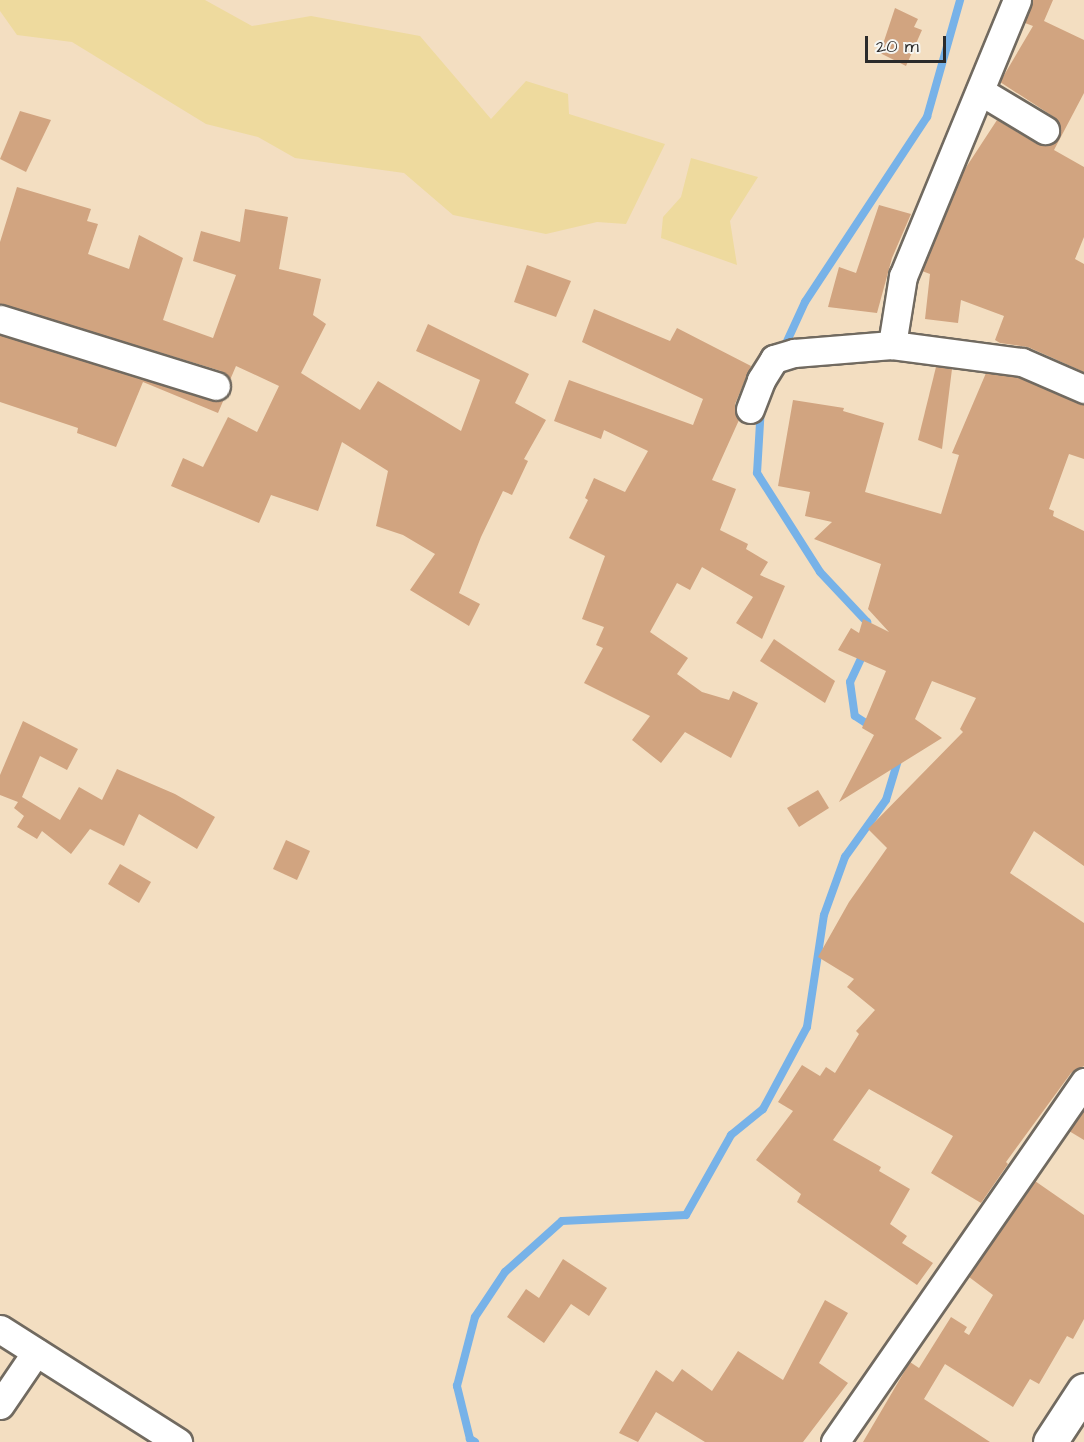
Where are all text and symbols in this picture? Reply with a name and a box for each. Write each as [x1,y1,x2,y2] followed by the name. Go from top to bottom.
[868,24,949,62] scale bar
[876,34,919,59] text: 20 m

